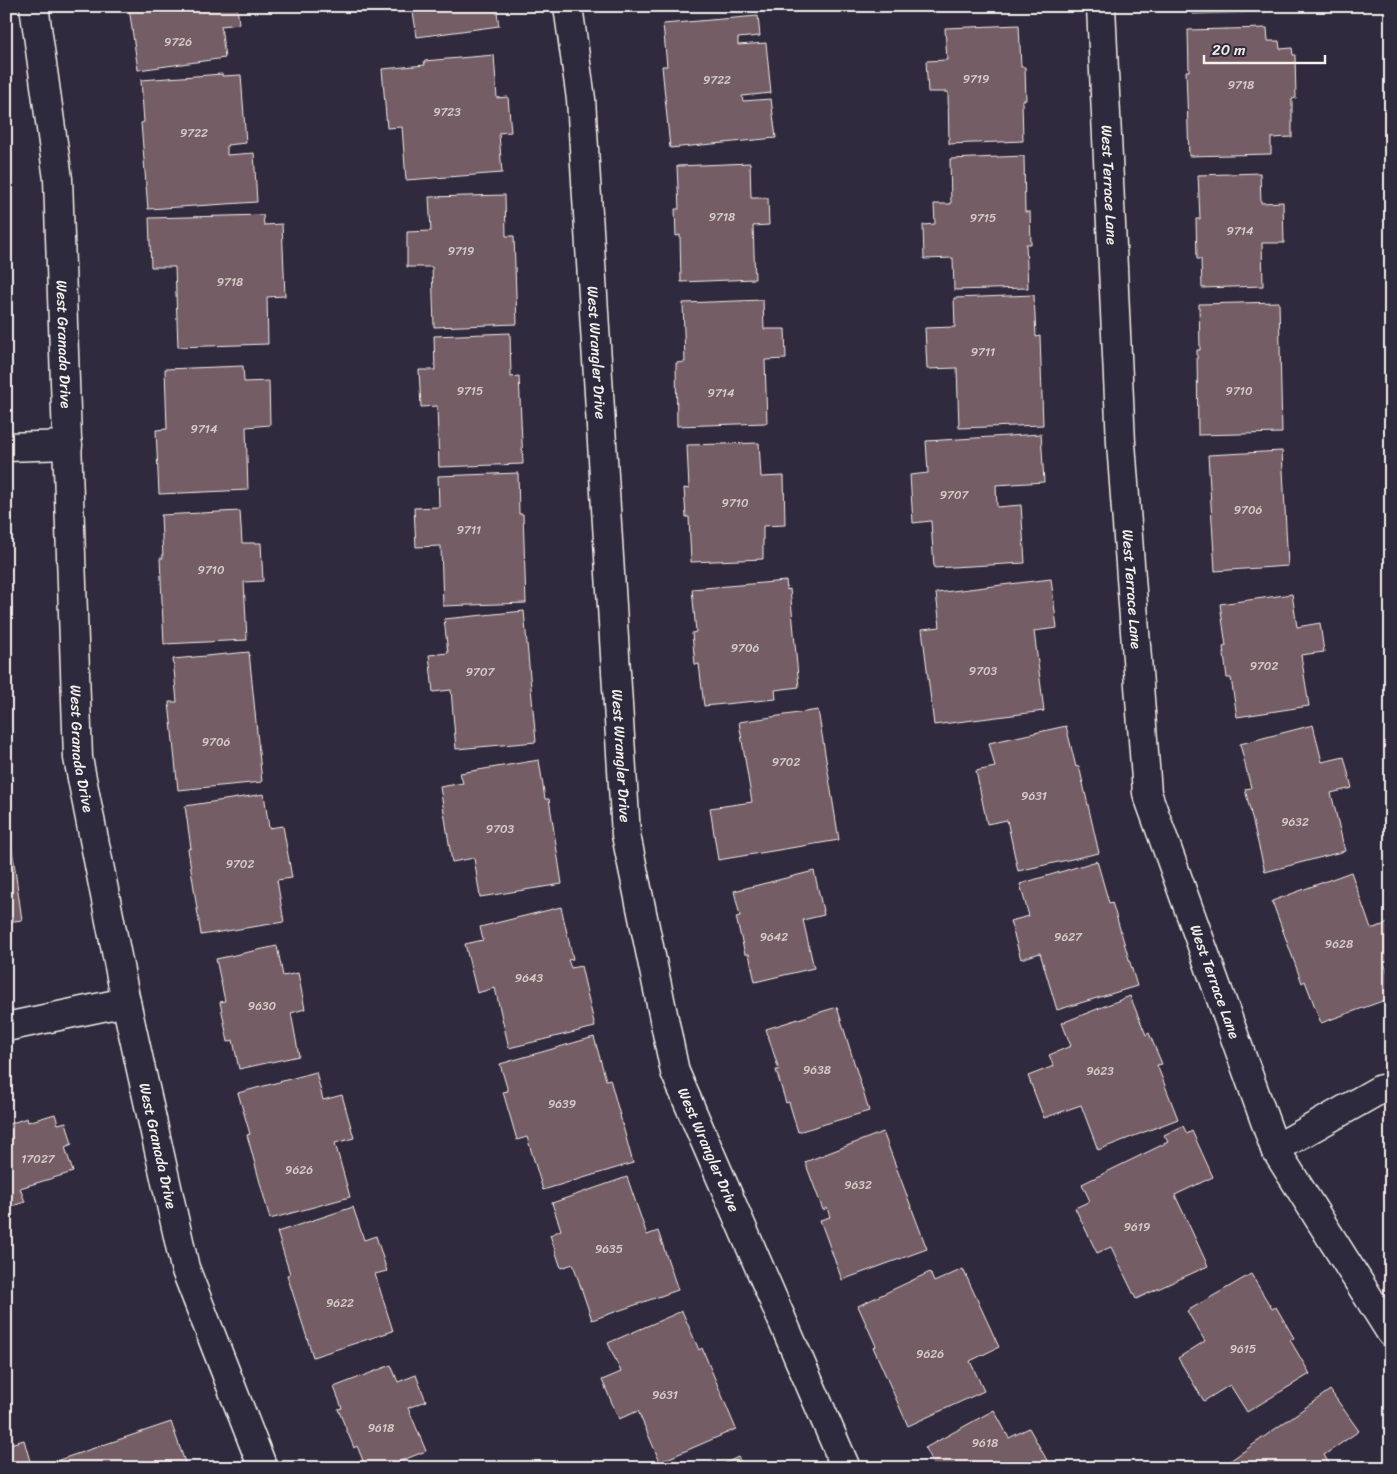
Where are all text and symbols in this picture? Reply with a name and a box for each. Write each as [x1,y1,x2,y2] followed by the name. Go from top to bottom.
[164,31,192,53] house number: 9726
[1204,32,1326,64] scale bar
[1212,37,1246,63] text: 20 m
[963,68,989,90] house number: 9719
[703,69,731,91] house number: 9722
[1228,74,1254,96] house number: 9718
[433,101,461,123] house number: 9723
[180,122,208,144] house number: 9722
[1093,124,1125,245] street label: West Terrace Lane
[709,206,735,228] house number: 9718
[970,207,996,229] house number: 9715
[1227,220,1254,242] house number: 9714
[448,240,474,262] house number: 9719
[217,271,243,293] house number: 9718
[49,280,79,409] street label: West Granada Drive
[579,285,614,420] street label: West Wrangler Drive
[971,341,995,363] house number: 9711
[457,380,483,402] house number: 9715
[1226,380,1253,402] house number: 9710
[708,382,735,404] house number: 9714
[191,418,218,440] house number: 9714
[940,484,969,506] house number: 9707
[722,492,749,514] house number: 9710
[1234,499,1262,521] house number: 9706
[457,519,481,541] house number: 9711
[1114,528,1149,650] street label: West Terrace Lane
[198,559,225,581] house number: 9710
[731,637,759,659] house number: 9706
[1250,655,1278,677] house number: 9702
[969,660,998,682] house number: 9703
[466,661,495,683] house number: 9707
[62,684,101,815] street label: West Granada Drive
[604,689,638,823] street label: West Wrangler Drive
[202,731,230,753] house number: 9706
[772,751,800,773] house number: 9702
[1021,785,1047,807] house number: 9631
[1281,811,1309,833] house number: 9632
[486,818,515,840] house number: 9703
[226,853,254,875] house number: 9702
[1182,921,1247,1043] street label: West Terrace Lane
[760,926,788,948] house number: 9642
[1054,926,1083,948] house number: 9627
[1325,933,1353,955] house number: 9628
[515,967,544,989] house number: 9643
[248,995,277,1017] house number: 9630
[803,1059,831,1081] house number: 9638
[1086,1060,1114,1082] house number: 9623
[131,1080,184,1211] street label: West Granada Drive
[670,1083,747,1216] street label: West Wrangler Drive
[548,1093,576,1115] house number: 9639
[21,1148,56,1170] house number: 17027
[285,1159,313,1181] house number: 9626
[844,1174,872,1196] house number: 9632
[1124,1216,1150,1238] house number: 9619
[595,1238,623,1260] house number: 9635
[326,1292,354,1314] house number: 9622
[1230,1338,1256,1360] house number: 9615
[916,1343,944,1365] house number: 9626
[652,1384,678,1406] house number: 9631
[368,1417,394,1439] house number: 9618
[972,1432,998,1454] house number: 9618

